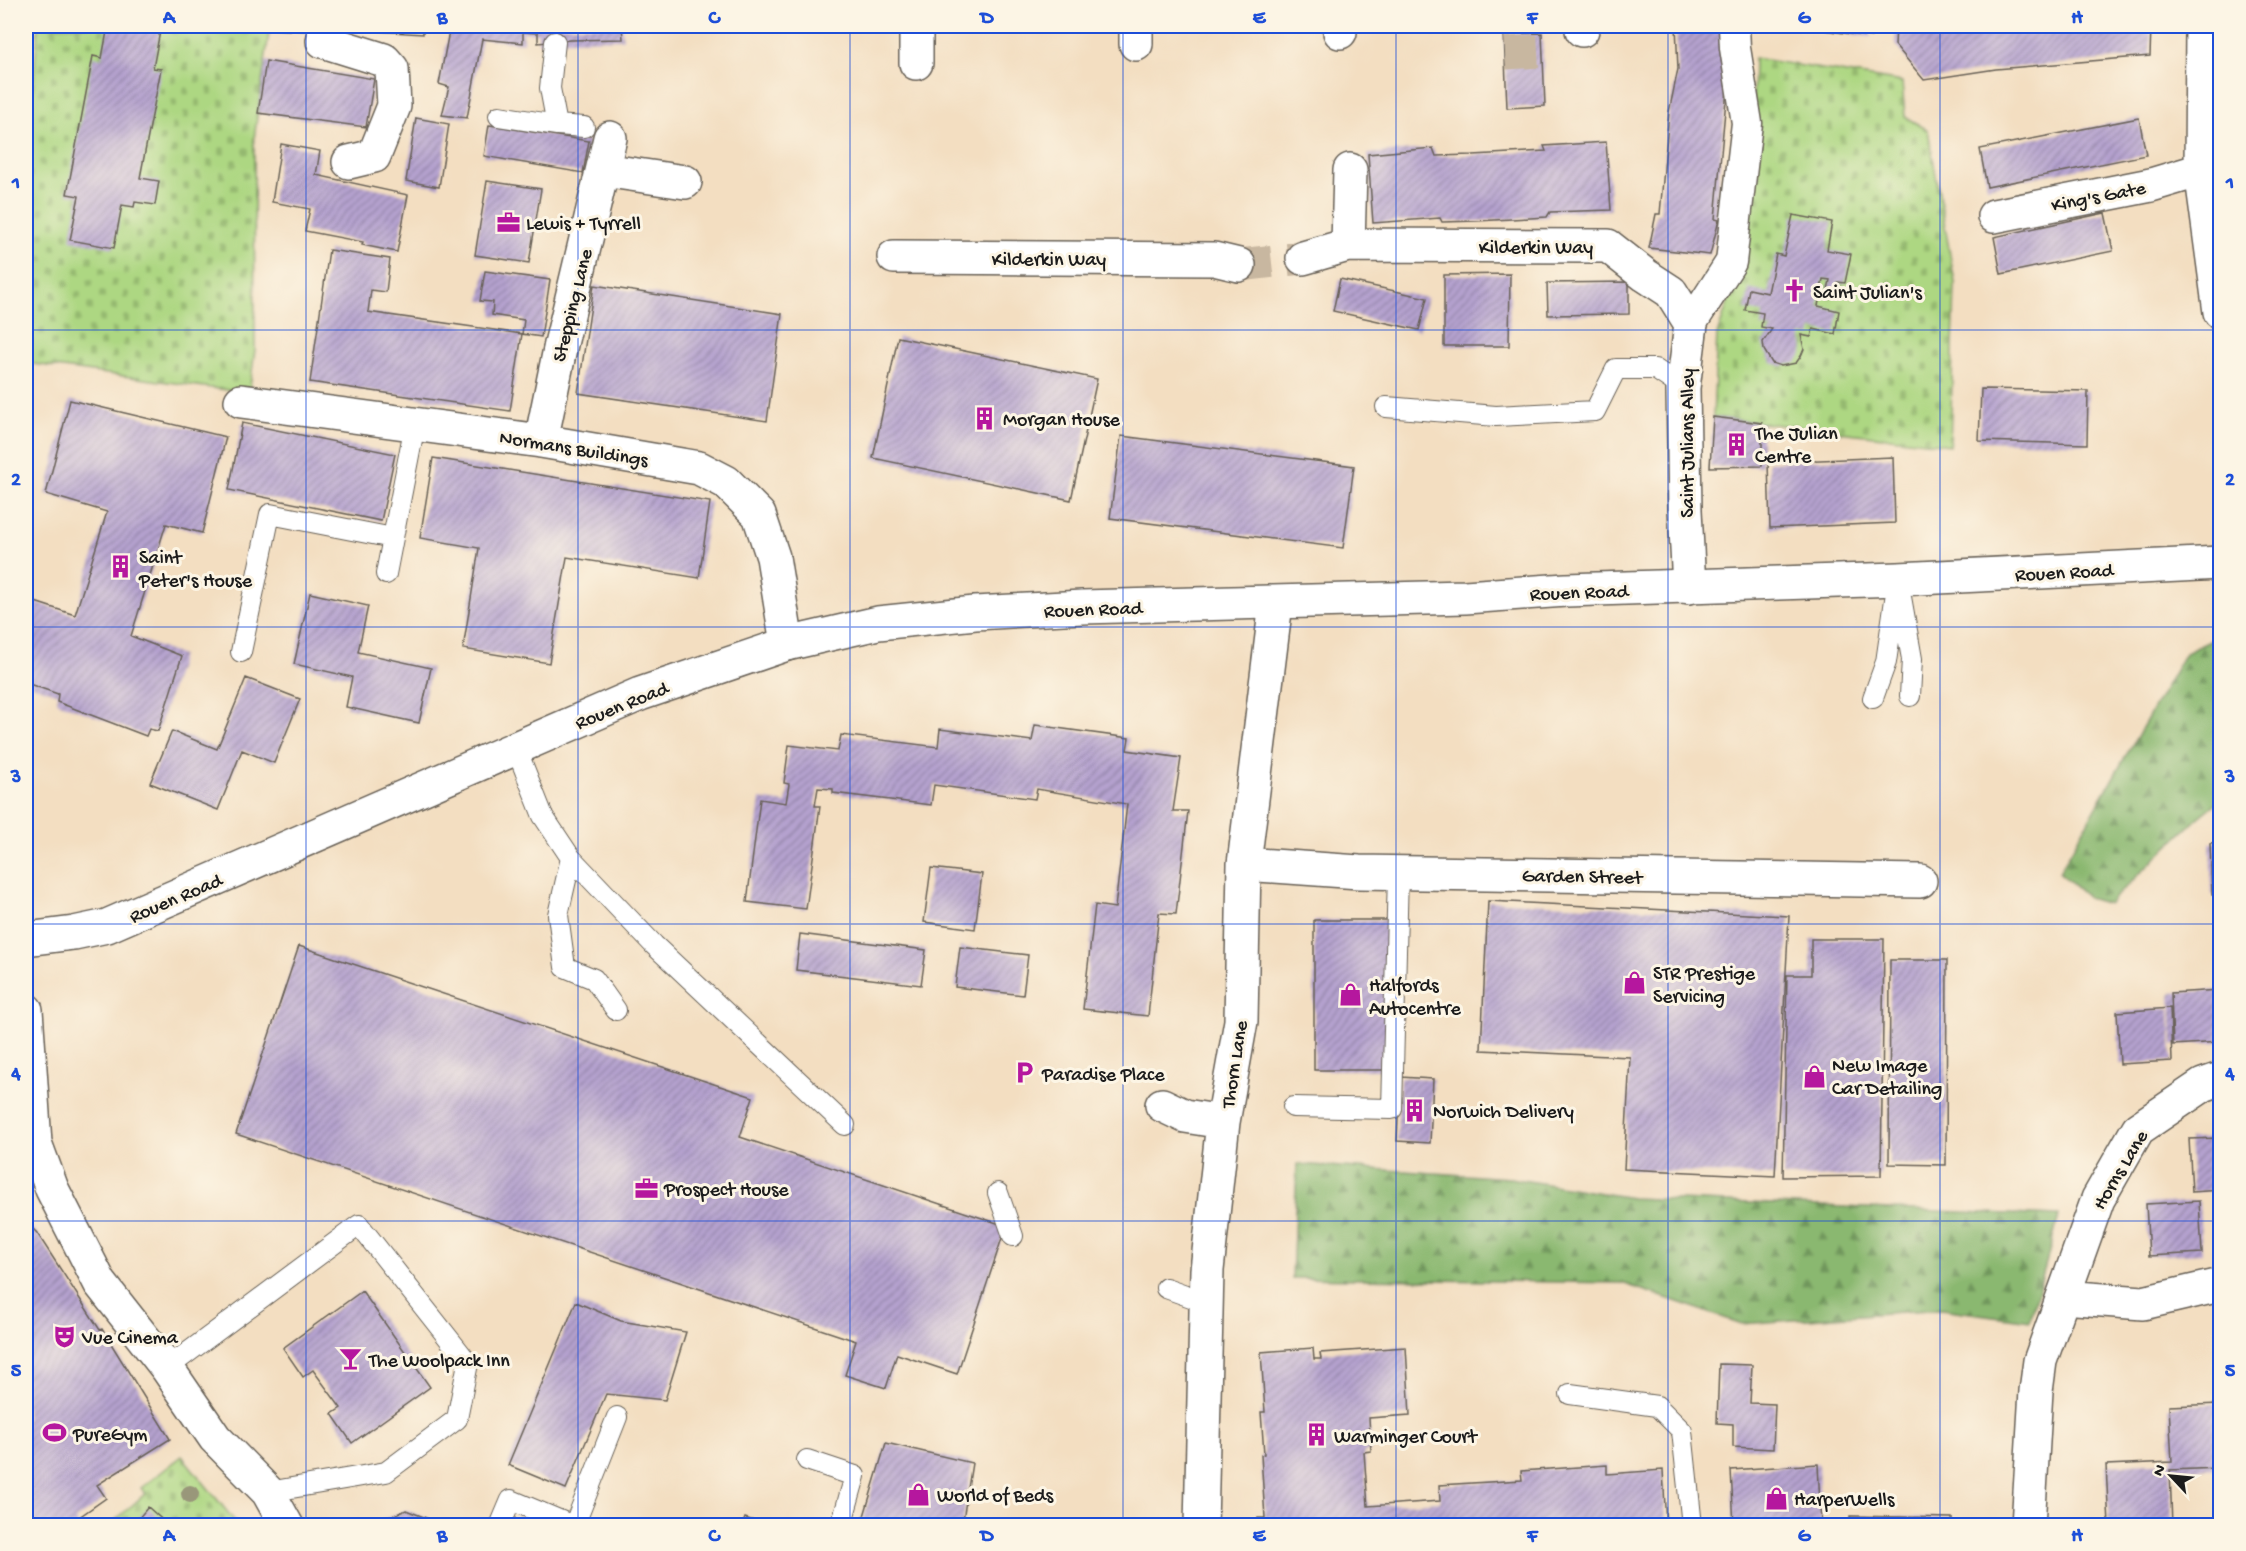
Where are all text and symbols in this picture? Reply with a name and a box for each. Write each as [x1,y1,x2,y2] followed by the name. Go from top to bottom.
[162,8,177,31] text: A
[436,8,448,31] text: B
[708,8,722,31] text: C
[978,8,994,31] text: D
[1253,8,1267,31] text: E
[1526,8,1539,31] text: F
[1798,8,1812,31] text: G
[2071,8,2083,31] text: H
[11,173,20,196] text: 1
[2225,173,2234,196] text: 1
[2050,178,2148,219] street label: King's Gate
[495,209,521,235] office icon: Lewis + Tyrrell
[526,214,641,237] place label: Lewis + Tyrrell
[1479,238,1593,261] street label: Kilderkin Way
[549,246,600,365] street label: Stepping Lane
[992,250,1106,273] street label: Kilderkin Way
[1782,278,1808,304] church icon: Saint Julian's
[1813,283,1923,306] place label: Saint Julian's
[1678,368,1701,518] street label: Saint Julians Alley
[972,405,998,431] building icon: Morgan House
[1003,410,1121,433] place label: Morgan House
[1754,424,1838,470] place label: The Julian Centre
[498,427,650,474] street label: Normans Buildings
[1724,431,1750,457] building icon: The Julian Centre
[11,470,21,493] text: 2
[2225,470,2235,493] text: 2
[138,548,253,594] place label: Saint Peter's House
[108,554,134,580] building icon: Saint Peter's House
[2014,560,2116,589] street label: Rouen Road
[1530,581,1631,608] street label: Rouen Road
[1044,598,1145,625] street label: Rouen Road
[572,677,674,736] street label: Rouen Road
[10,767,21,790] text: 3
[2224,767,2235,790] text: 3
[1522,866,1644,891] street label: Garden Street
[127,870,228,930] street label: Rouen Road
[1653,964,1756,1010] place label: STR Prestige Servicing
[1622,970,1648,996] shop icon: STR Prestige Servicing
[1369,976,1462,1022] place label: Halfords Autocentre
[1338,982,1364,1008] shop icon: Halfords Autocentre
[1218,1018,1255,1111] street label: Thorn Lane
[1832,1056,1942,1102] place label: New Image Car Detailing
[1011,1060,1037,1086] parking icon: Paradise Place
[1801,1063,1827,1089] shop icon: New Image Car Detailing
[10,1064,21,1087] text: 4
[2224,1064,2235,1087] text: 4
[1041,1065,1165,1088] place label: Paradise Place
[1402,1097,1428,1123] building icon: Norwich Delivery
[1433,1102,1574,1125] place label: Norwich Delivery
[2089,1126,2155,1215] street label: Horns Lane
[633,1175,659,1201] office icon: Prospect House
[663,1180,789,1203] place label: Prospect House
[51,1323,77,1349] theatre icon: Vue Cinema
[81,1328,179,1351] place label: Vue Cinema
[338,1346,364,1372] bar icon: The Woolpack Inn
[368,1351,510,1374] place label: The Woolpack Inn
[11,1361,22,1384] text: 5
[2225,1361,2236,1384] text: 5
[42,1420,68,1446] sports icon: PureGym
[1303,1422,1329,1448] building icon: Warminger Court
[72,1425,147,1448] place label: PureGym
[1334,1427,1478,1450] place label: Warminger Court
[2141,1446,2201,1506] north arrow
[2150,1462,2172,1480] text: N
[906,1481,932,1507] shop icon: World of Beds
[1763,1485,1789,1511] shop icon: HarperWells
[937,1486,1054,1509] place label: World of Beds
[1794,1490,1895,1513] place label: HarperWells
[162,1526,177,1549] text: A
[436,1526,448,1549] text: B
[708,1526,722,1549] text: C
[978,1526,994,1549] text: D
[1253,1526,1267,1549] text: E
[1526,1526,1539,1549] text: F
[1798,1526,1812,1549] text: G
[2071,1526,2083,1549] text: H

